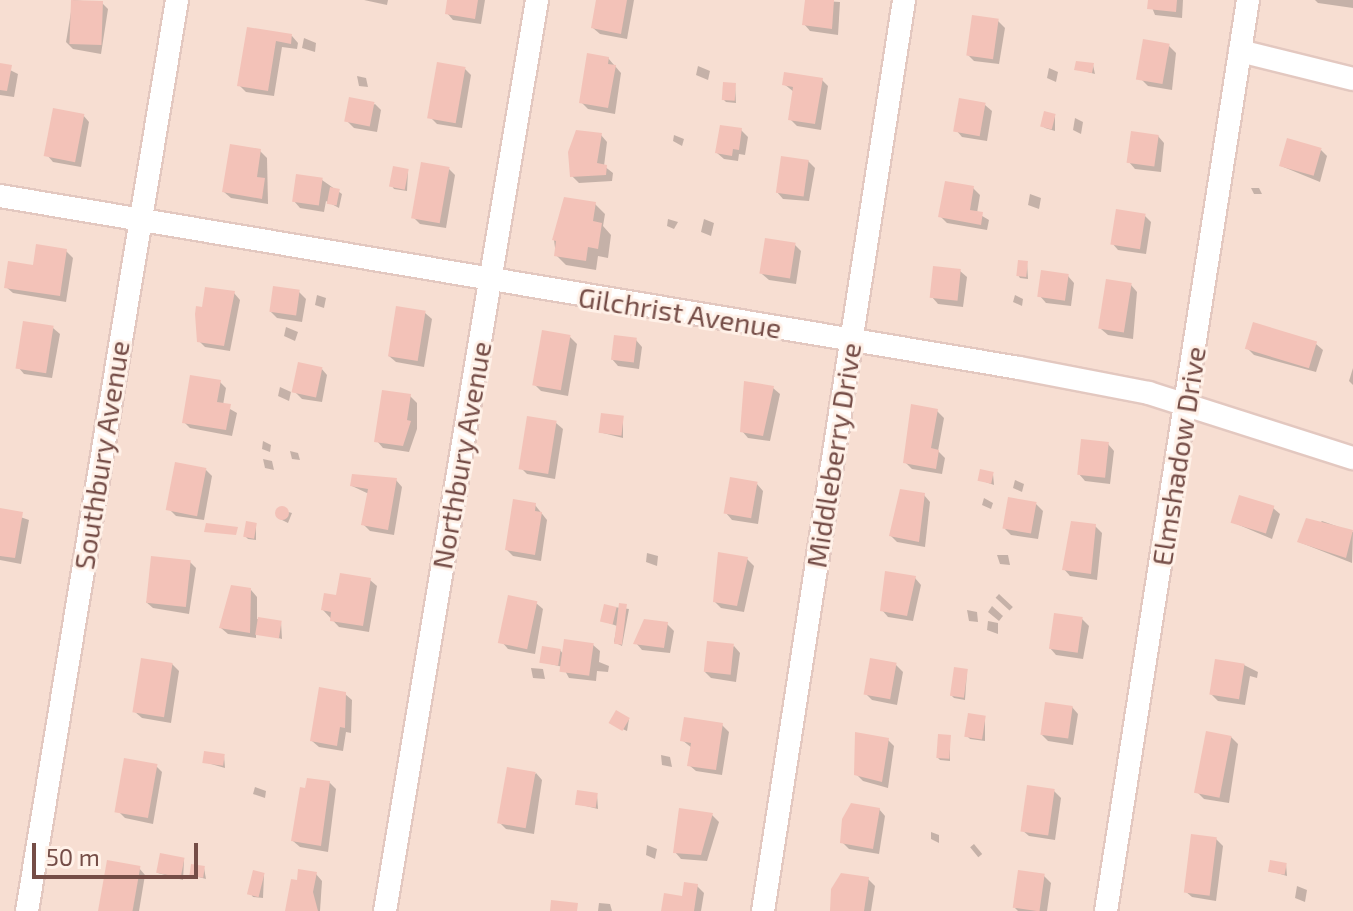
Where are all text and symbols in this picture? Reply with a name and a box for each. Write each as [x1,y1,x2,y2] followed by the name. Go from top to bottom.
[576,279,784,345] street label: Gilchrist Avenue
[66,338,136,572] street label: Southbury Avenue
[424,338,498,572] street label: Northbury Avenue
[799,340,867,570] street label: Middleberry Drive
[1144,344,1212,568] street label: Elmshadow Drive
[36,827,202,877] scale bar
[46,842,100,871] text: 50 m

